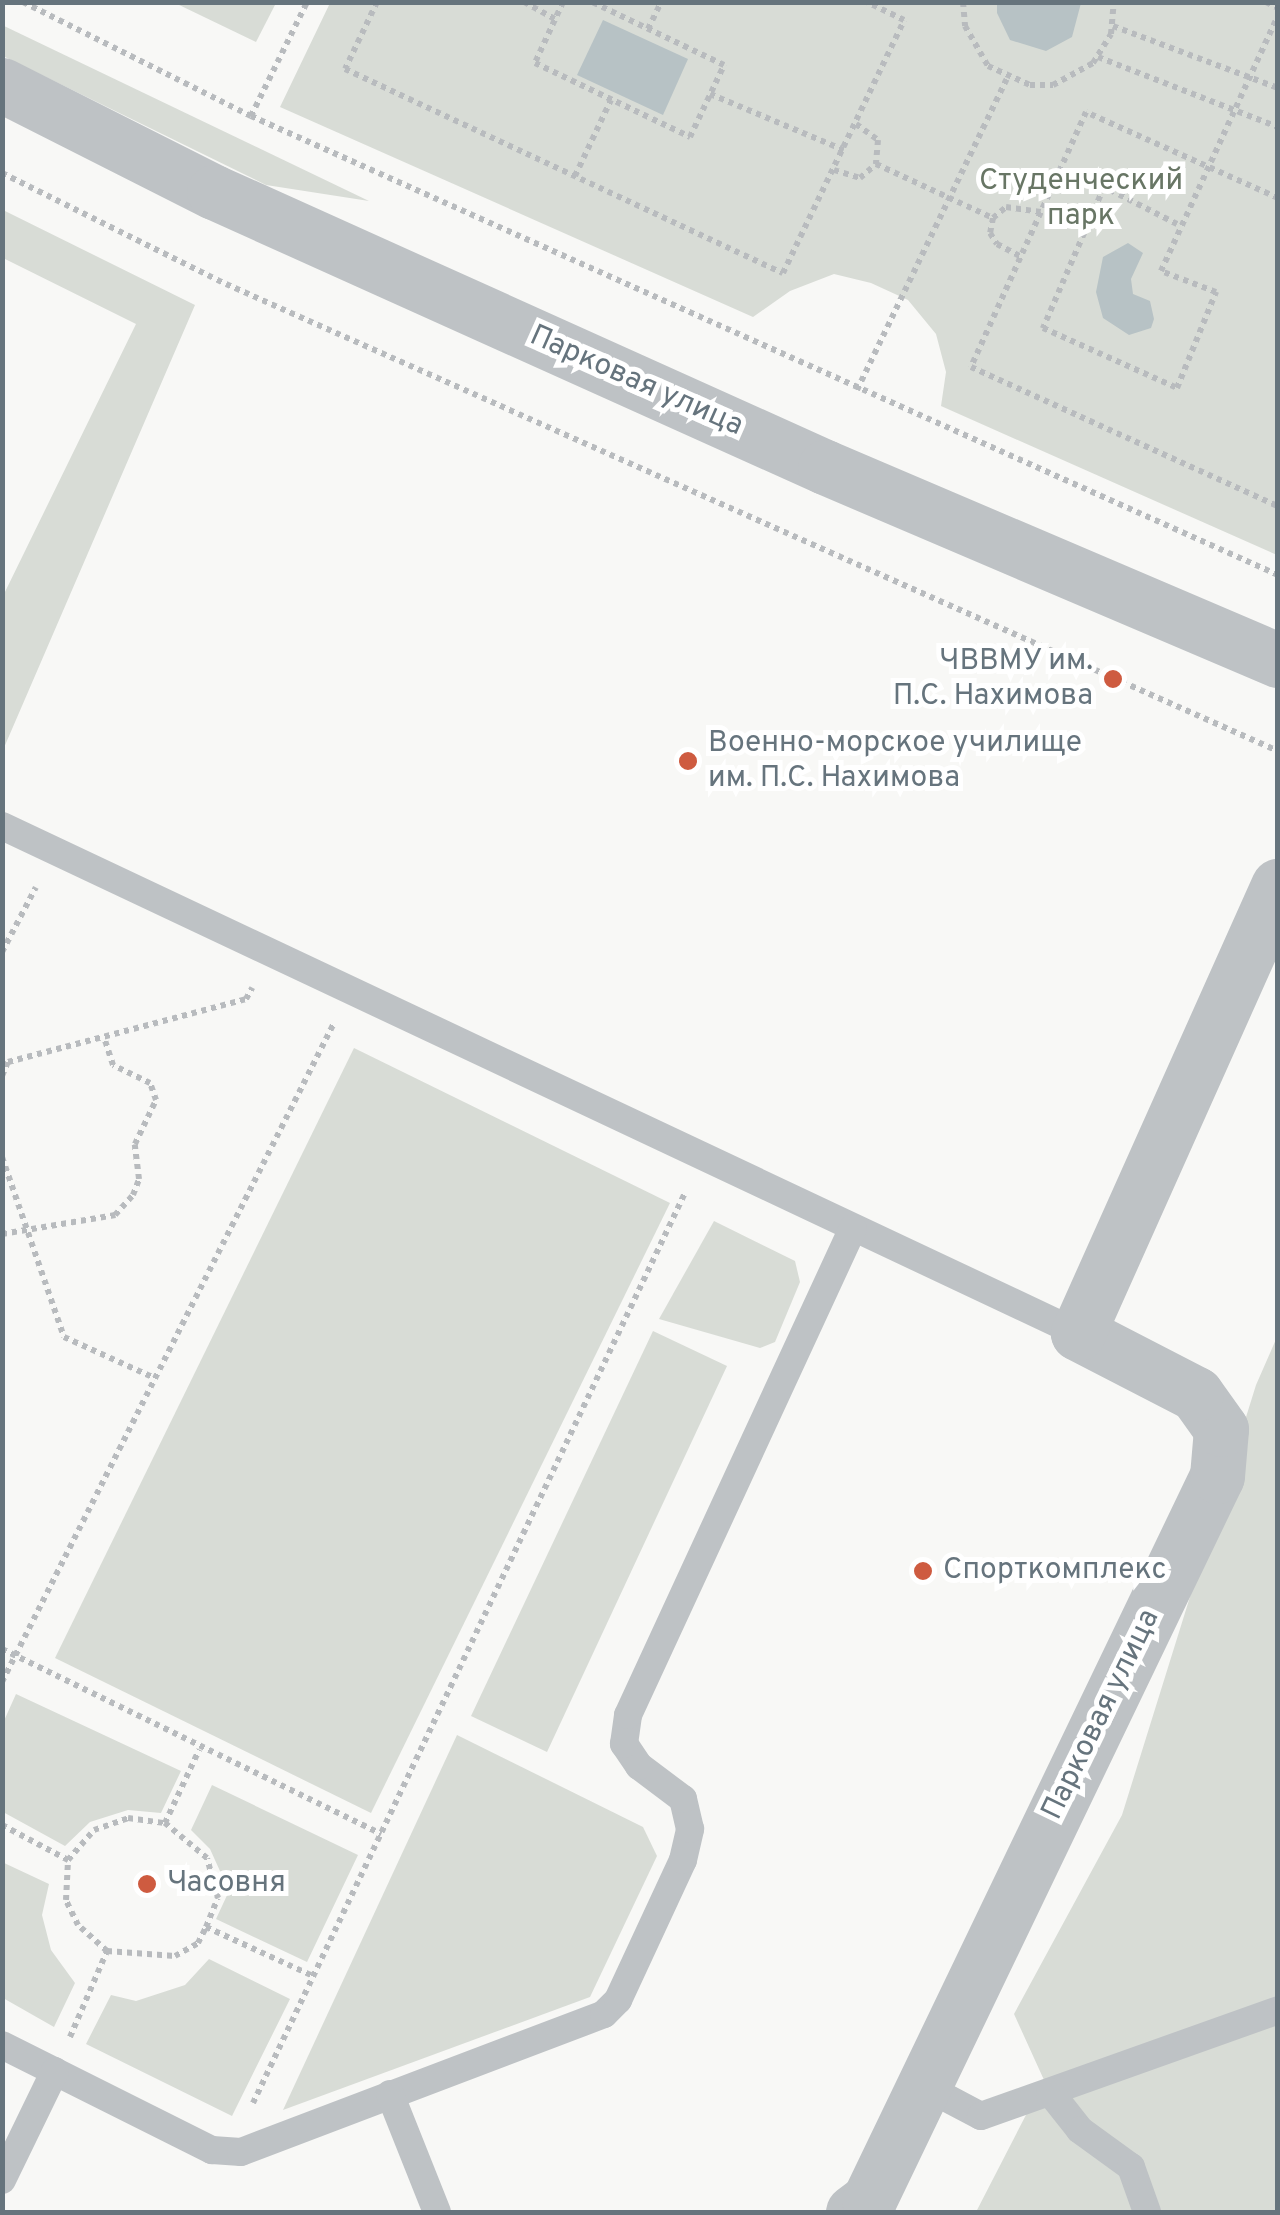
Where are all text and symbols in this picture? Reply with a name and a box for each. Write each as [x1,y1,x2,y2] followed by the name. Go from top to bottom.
[979,164,1183,234] park label: Студенческий парк
[524,319,748,445] street label: Парковая улица
[893,644,1093,714] place label: ЧВВМУ им. П.С. Нахимова
[1102,668,1124,690] marker: ЧВВМУ им. П.С. Нахимова
[708,726,1082,796] place label: Военно-морское училище им. П.С. Нахимова
[677,750,699,772] marker: Военно-морское училище им. П.С. Нахимова
[943,1553,1166,1589] place label: Спорткомплекс
[912,1560,934,1582] marker: Спорткомплекс
[1035,1604,1169,1826] street label: Парковая улица
[167,1866,286,1902] place label: Часовня
[136,1873,158,1895] marker: Часовня

